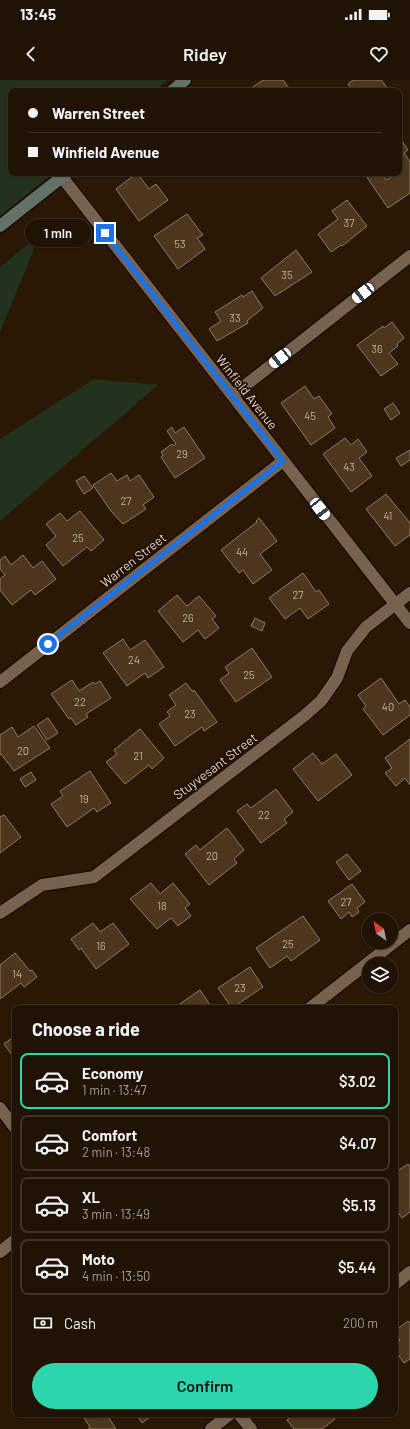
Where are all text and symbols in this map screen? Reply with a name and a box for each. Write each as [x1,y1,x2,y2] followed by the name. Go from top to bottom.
[20,5,56,23] text: 13:45
[20,43,42,65] icon: back
[183,43,227,65] text: Ridey
[368,43,390,65] icon: heart
[52,104,145,122] text: Warren Street
[52,143,159,161] text: Winfield Avenue
[344,216,354,229] house number: 37
[25,219,91,247] callout: 1 min
[96,224,114,242] route end
[44,225,72,241] text: 1 min
[174,237,186,250] house number: 53
[281,268,293,281] house number: 35
[350,281,376,305] car
[229,311,241,324] house number: 33
[371,342,383,355] house number: 36
[267,346,293,370] car
[213,351,281,433] street label: Winfield Avenue
[304,409,316,422] house number: 45
[176,447,188,460] house number: 29
[343,460,355,473] house number: 43
[120,494,132,507] house number: 27
[308,496,332,522] car
[384,509,392,522] house number: 41
[97,529,169,591] street label: Warren Street
[72,531,84,544] house number: 25
[236,545,248,558] house number: 44
[292,588,304,601] house number: 27
[182,611,194,624] house number: 26
[39,635,57,653] route start
[128,653,140,666] house number: 24
[243,668,255,681] house number: 25
[74,695,86,708] house number: 22
[382,700,394,713] house number: 40
[184,707,196,720] house number: 23
[170,729,260,803] street label: Stuyvesant Street
[17,744,29,757] house number: 20
[133,749,143,762] house number: 21
[79,792,89,805] house number: 19
[258,808,270,821] house number: 22
[206,849,218,862] house number: 20
[340,895,352,908] house number: 27
[157,899,167,912] house number: 18
[362,913,398,949] north arrow
[362,913,398,993] map controls
[282,937,294,950] house number: 25
[96,939,106,952] house number: 16
[362,957,398,993] button: layers
[12,967,22,980] house number: 14
[234,981,246,994] house number: 23
[32,1018,140,1040] text: Choose a ride
[34,1063,70,1099] icon: car
[82,1064,143,1082] text: Economy
[339,1072,376,1090] text: $3.02
[82,1082,147,1098] text: 1 min · 13:47
[34,1125,70,1161] icon: car
[82,1126,137,1144] text: Comfort
[339,1134,376,1152] text: $4.07
[82,1144,150,1160] text: 2 min · 13:48
[34,1187,70,1223] icon: car
[82,1188,100,1206] text: XL
[342,1196,376,1214] text: $5.13
[82,1206,150,1222] text: 3 min · 13:49
[34,1249,70,1285] icon: car
[82,1250,115,1268] text: Moto
[338,1258,376,1276] text: $5.44
[82,1268,150,1284] text: 4 min · 13:50
[32,1312,54,1334] icon: cash
[64,1314,96,1332] text: Cash
[343,1315,378,1331] text: 200 m
[32,1363,378,1409] button: Confirm

